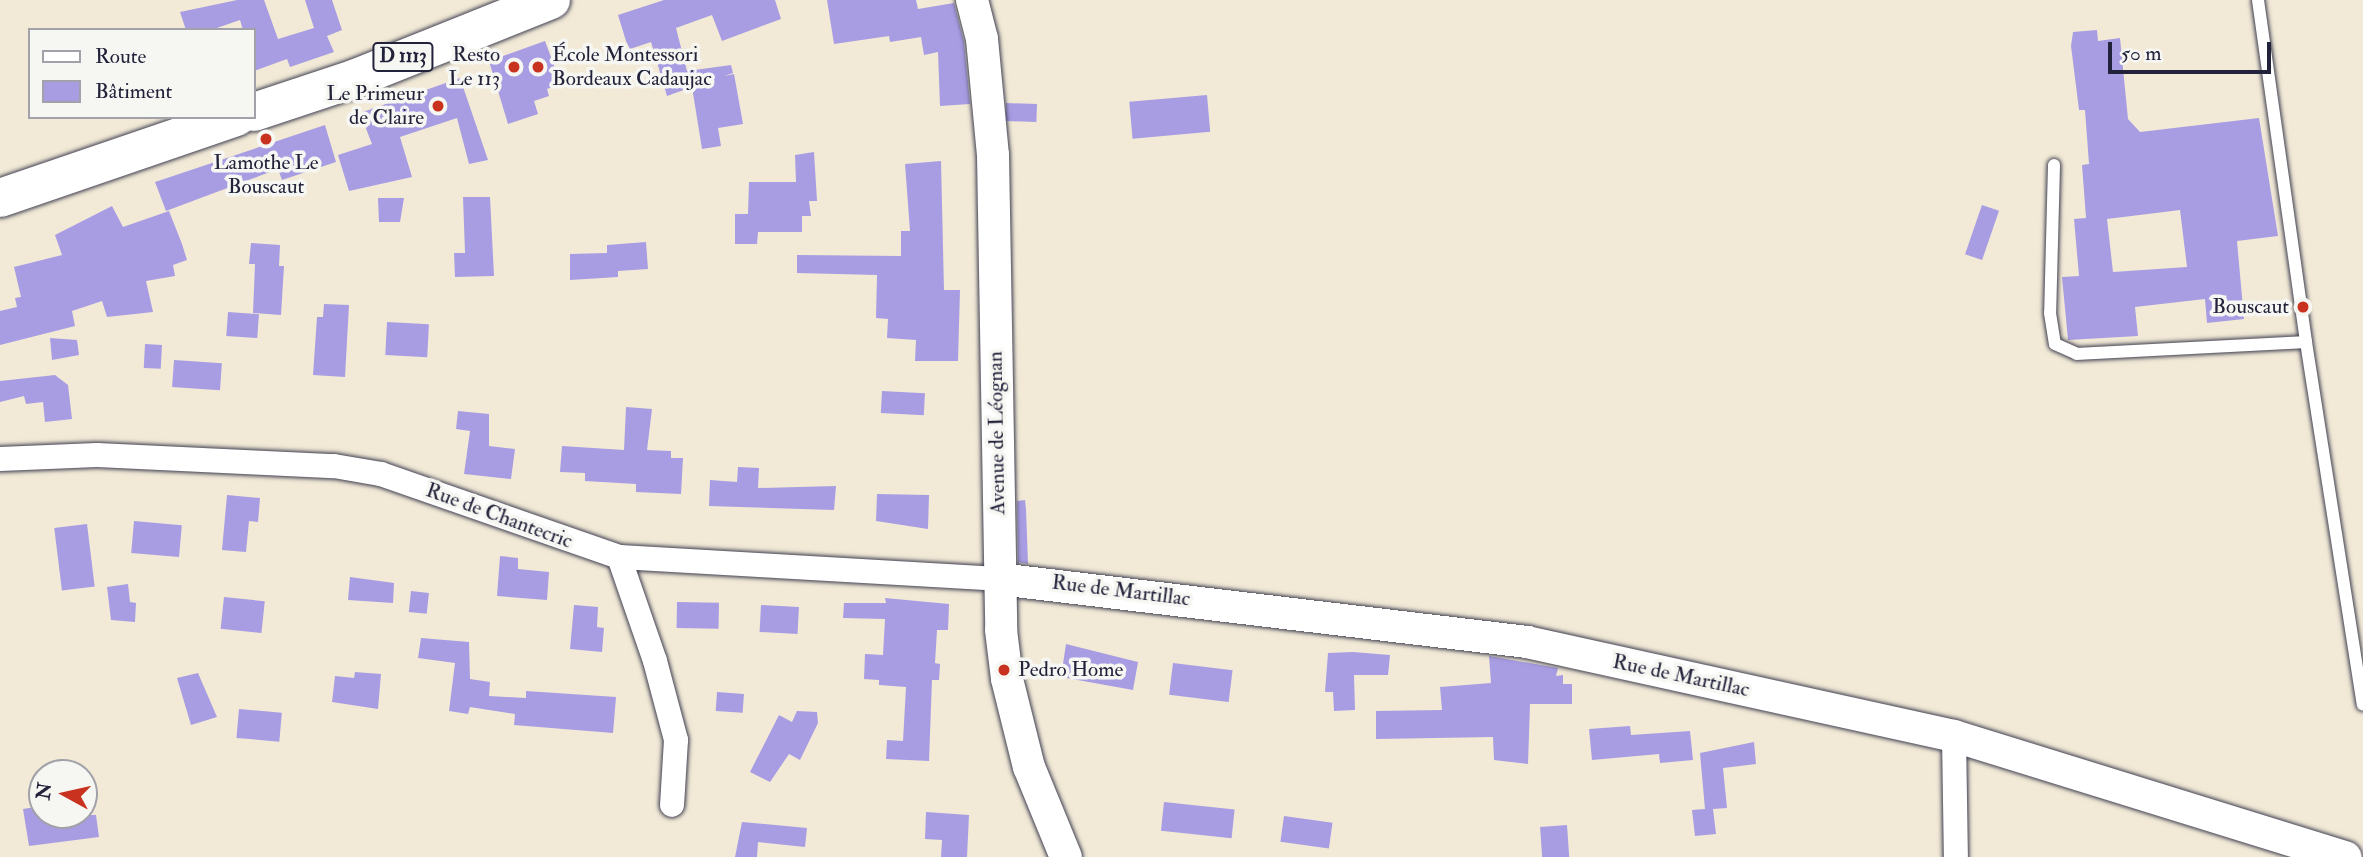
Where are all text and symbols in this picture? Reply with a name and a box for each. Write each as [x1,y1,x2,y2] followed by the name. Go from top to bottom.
[28,28,256,119] legend
[2111,28,2274,72] scale bar
[2121,40,2162,67] text: 50 m
[372,41,434,72] road number: D 1113
[449,42,500,92] place label: Resto Le 113
[552,42,712,92] place label: École Montessori Bordeaux Cadaujac
[95,43,146,70] text: Route
[506,59,522,75] marker: Resto Le 113
[530,59,546,75] marker: École Montessori Bordeaux Cadaujac
[95,78,172,105] text: Bâtiment
[326,81,424,131] place label: Le Primeur de Claire
[430,98,446,114] marker: Le Primeur de Claire
[258,131,274,147] marker: Lamothe Le Bouscaut
[213,150,319,200] place label: Lamothe Le Bouscaut
[2212,294,2289,320] place label: Bouscaut
[2295,299,2311,315] marker: Bouscaut
[983,351,1011,515] street label: Avenue de Léognan
[422,478,576,554] street label: Rue de Chantecric
[1050,570,1192,612] street label: Rue de Martillac
[1610,649,1752,703] street label: Rue de Martillac
[1018,657,1123,683] place label: Pedro Home
[996,662,1012,678] marker: Pedro Home
[28,759,98,829] north arrow
[31,781,57,801] text: N

